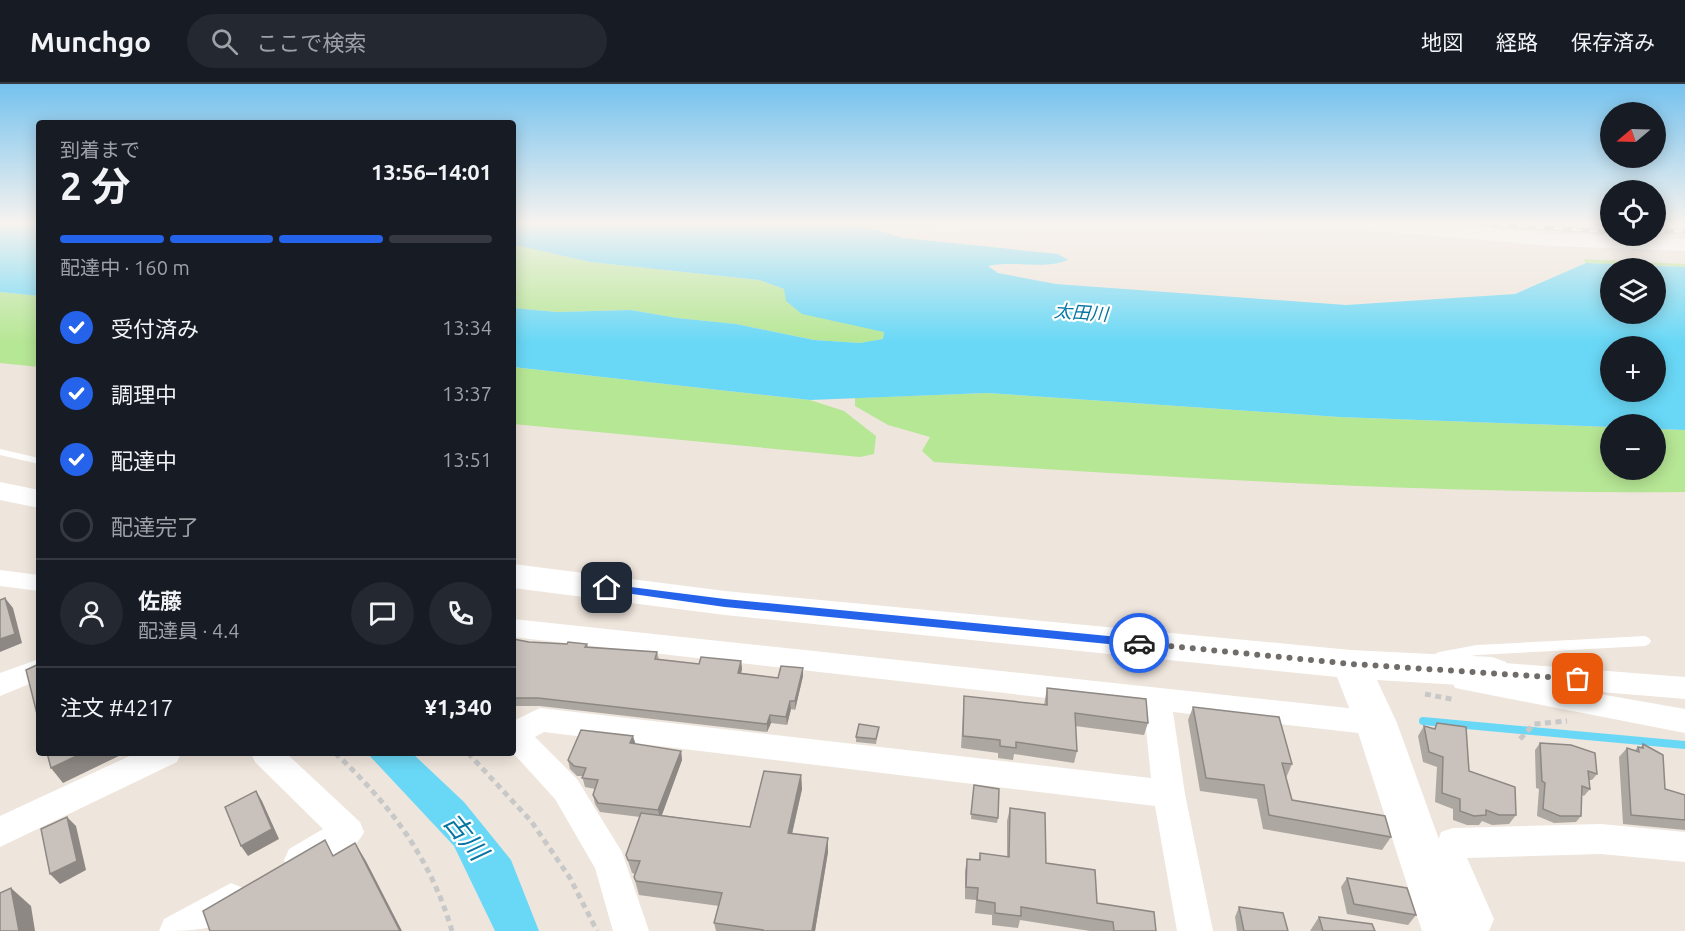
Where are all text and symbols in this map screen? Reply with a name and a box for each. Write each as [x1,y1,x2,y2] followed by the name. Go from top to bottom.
[187,14,607,68] search box
[208,25,241,58] icon: search
[30,26,151,57] text: Munchgo
[256,30,366,55] text: ここで検索
[1421,30,1463,54] text: 地図
[1496,30,1538,54] text: 経路
[1571,30,1655,54] text: 保存済み
[1600,102,1666,168] north arrow
[1600,102,1666,480] map controls
[60,138,140,161] text: 到着まで
[371,159,492,184] text: 13:56–14:01
[60,164,130,207] text: 2 分
[1600,180,1666,246] button: locate
[60,256,190,279] text: 配達中 · 160 m
[1600,258,1666,324] button: layers
[1053,300,1111,324] water label: 太田川
[60,311,93,344] icon: check
[111,316,199,341] text: 受付済み
[442,316,492,339] text: 13:34
[1600,336,1666,402] button: +
[60,377,93,410] icon: check
[111,382,177,407] text: 調理中
[442,382,492,405] text: 13:37
[1600,414,1666,480] button: −
[60,443,93,476] icon: check
[111,448,177,473] text: 配達中
[442,448,492,471] text: 13:51
[111,514,199,539] text: 配達完了
[581,562,632,613] pin
[590,571,623,604] icon: home
[60,582,123,645] button: person
[351,582,414,645] button: chat
[429,582,492,645] button: phone
[138,588,182,613] text: 佐藤
[1109,613,1169,673] courier
[138,619,240,642] text: 配達員 · 4.4
[1123,627,1156,660] icon: car
[1552,653,1603,704] pin
[1561,662,1594,695] icon: bag
[425,694,492,719] text: ¥1,340
[60,695,173,720] text: 注文 #4217
[438,807,496,868] water label: 古川

